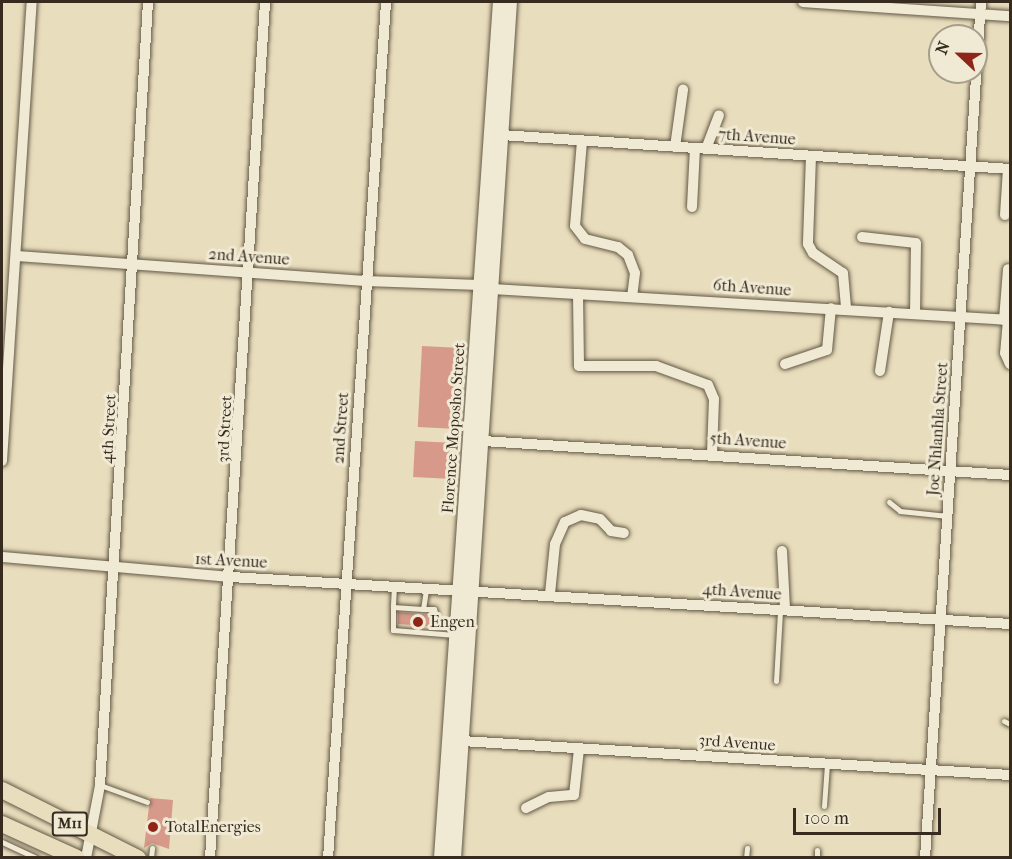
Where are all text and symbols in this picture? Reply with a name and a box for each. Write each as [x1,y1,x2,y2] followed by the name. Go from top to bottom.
[928,24,988,84] north arrow
[932,39,954,57] text: N
[718,125,796,149] street label: 7th Avenue
[208,245,290,269] street label: 2nd Avenue
[712,276,792,300] street label: 6th Avenue
[438,342,470,514] street label: Florence Moposho Street
[924,362,952,496] street label: Joe Nhlanhla Street
[329,392,353,464] street label: 2nd Street
[98,394,120,464] street label: 4th Street
[214,395,236,463] street label: 3rd Street
[709,429,787,453] street label: 5th Avenue
[194,550,268,572] street label: 1st Avenue
[702,580,782,604] street label: 4th Avenue
[430,612,475,632] place label: Engen
[411,615,425,629] marker: Engen
[698,731,776,755] street label: 3rd Avenue
[796,796,944,834] scale bar
[804,808,849,829] text: 100 m
[50,812,90,836] road number: M11
[165,817,261,837] place label: TotalEnergies
[146,820,160,834] marker: TotalEnergies

